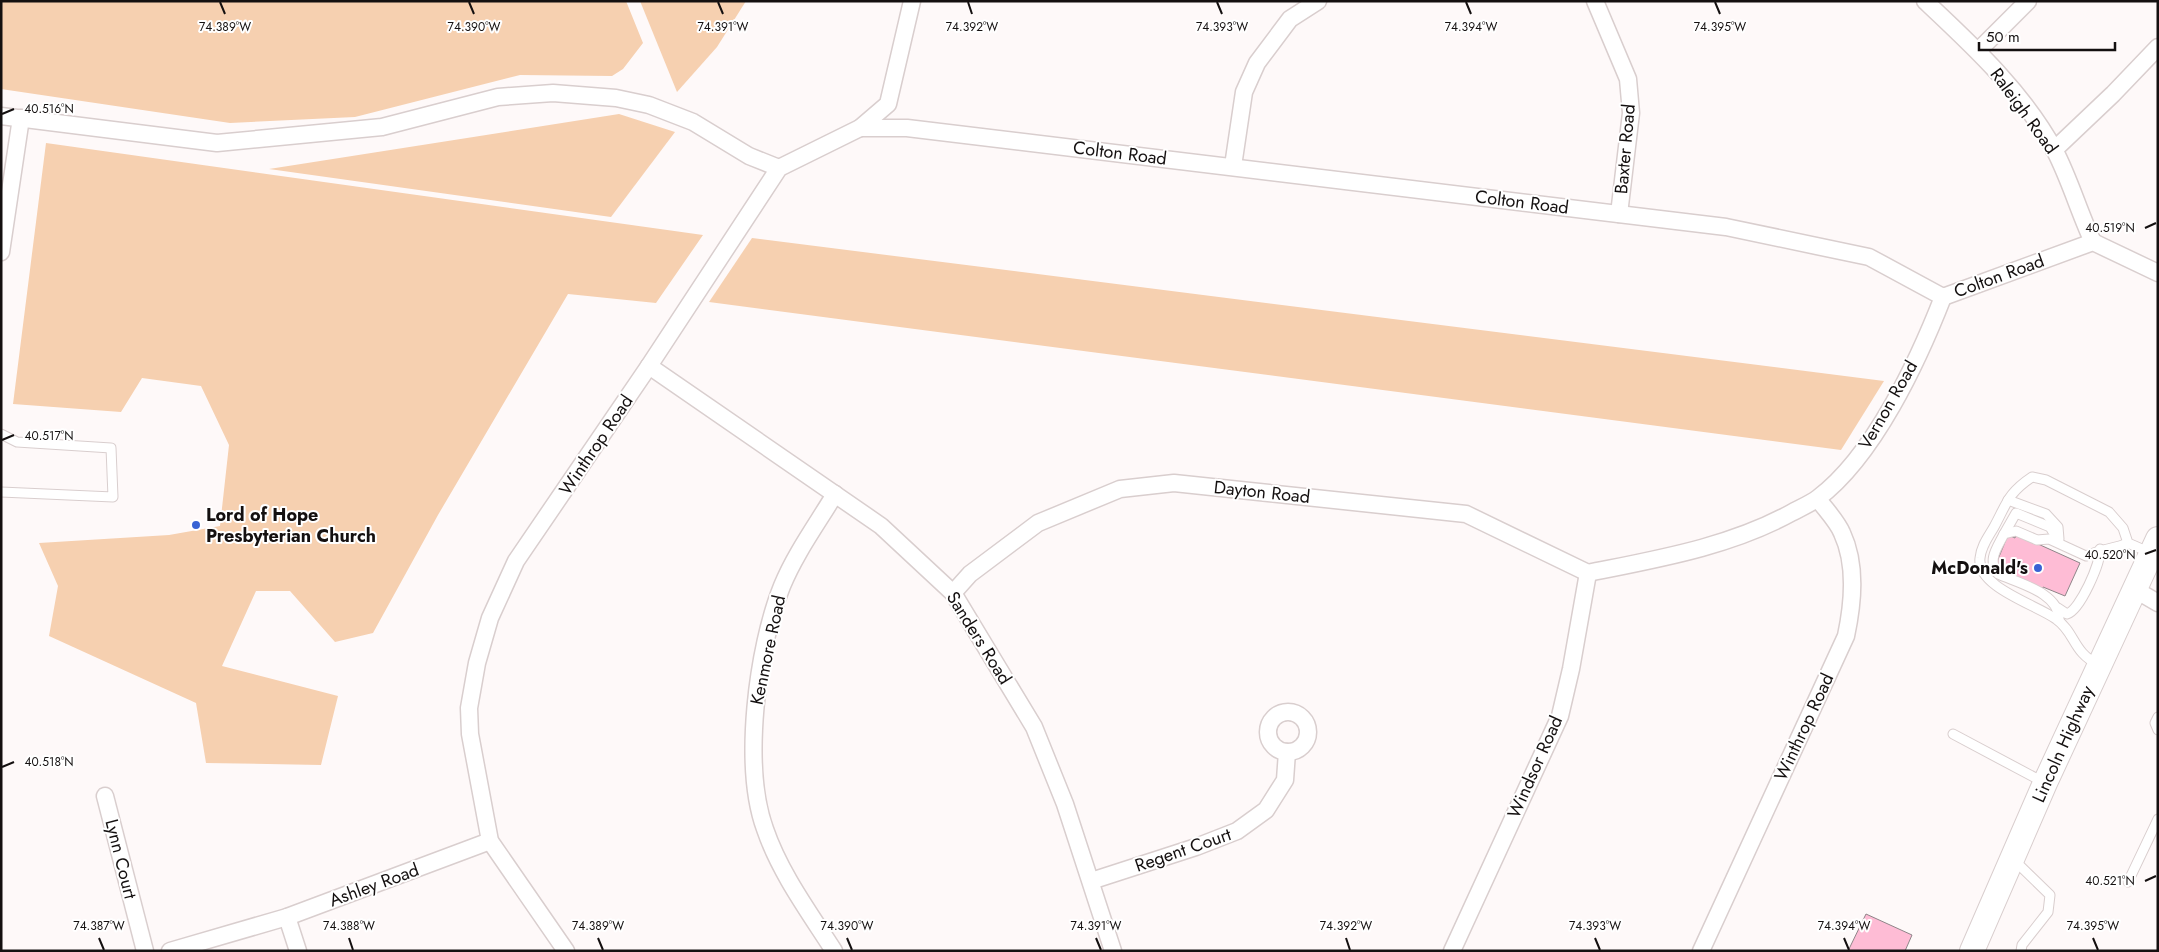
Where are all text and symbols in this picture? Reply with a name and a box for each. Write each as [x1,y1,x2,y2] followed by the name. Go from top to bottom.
[199,18,251,36] text: 74.389°W
[448,18,501,36] text: 74.390°W
[698,18,749,36] text: 74.391°W
[946,18,998,36] text: 74.392°W
[1196,18,1248,36] text: 74.393°W
[1445,18,1497,36] text: 74.394°W
[1694,18,1746,36] text: 74.395°W
[1979,20,2115,52] scale bar
[1986,26,2020,48] text: 50 m
[1984,63,2064,159] street label: Raleigh Road
[24,100,74,118] text: 40.516°N
[1608,103,1642,195] street label: Baxter Road
[1072,134,1168,172] street label: Colton Road
[1474,183,1570,221] street label: Colton Road
[2085,219,2135,237] text: 40.519°N
[1950,248,2048,304] street label: Colton Road
[1852,356,1924,454] street label: Vernon Road
[553,390,639,500] street label: Winthrop Road
[25,427,73,445] text: 40.517°N
[1213,474,1311,510] street label: Dayton Road
[206,502,376,549] place label: Lord of Hope Presbyterian Church
[190,519,202,531] marker: Lord of Hope Presbyterian Church
[2084,546,2136,564] text: 40.520°N
[1931,555,2028,581] place label: McDonald's
[2032,562,2044,574] marker: McDonald's
[940,587,1018,689] street label: Sanders Road
[744,593,792,707] street label: Kenmore Road
[1768,669,1840,785] street label: Winthrop Road
[2026,681,2100,807] street label: Lincoln Highway
[1501,712,1569,822] street label: Windsor Road
[24,753,74,771] text: 40.518°N
[99,816,144,902] street label: Lynn Court
[1131,821,1235,879] street label: Regent Court
[325,857,423,913] street label: Ashley Road
[2085,872,2135,890] text: 40.521°N
[73,917,125,935] text: 74.387°W
[323,917,375,935] text: 74.388°W
[572,917,624,935] text: 74.389°W
[821,917,874,935] text: 74.390°W
[1071,917,1122,935] text: 74.391°W
[1320,917,1372,935] text: 74.392°W
[1569,917,1621,935] text: 74.393°W
[1818,917,1870,935] text: 74.394°W
[2067,917,2119,935] text: 74.395°W

